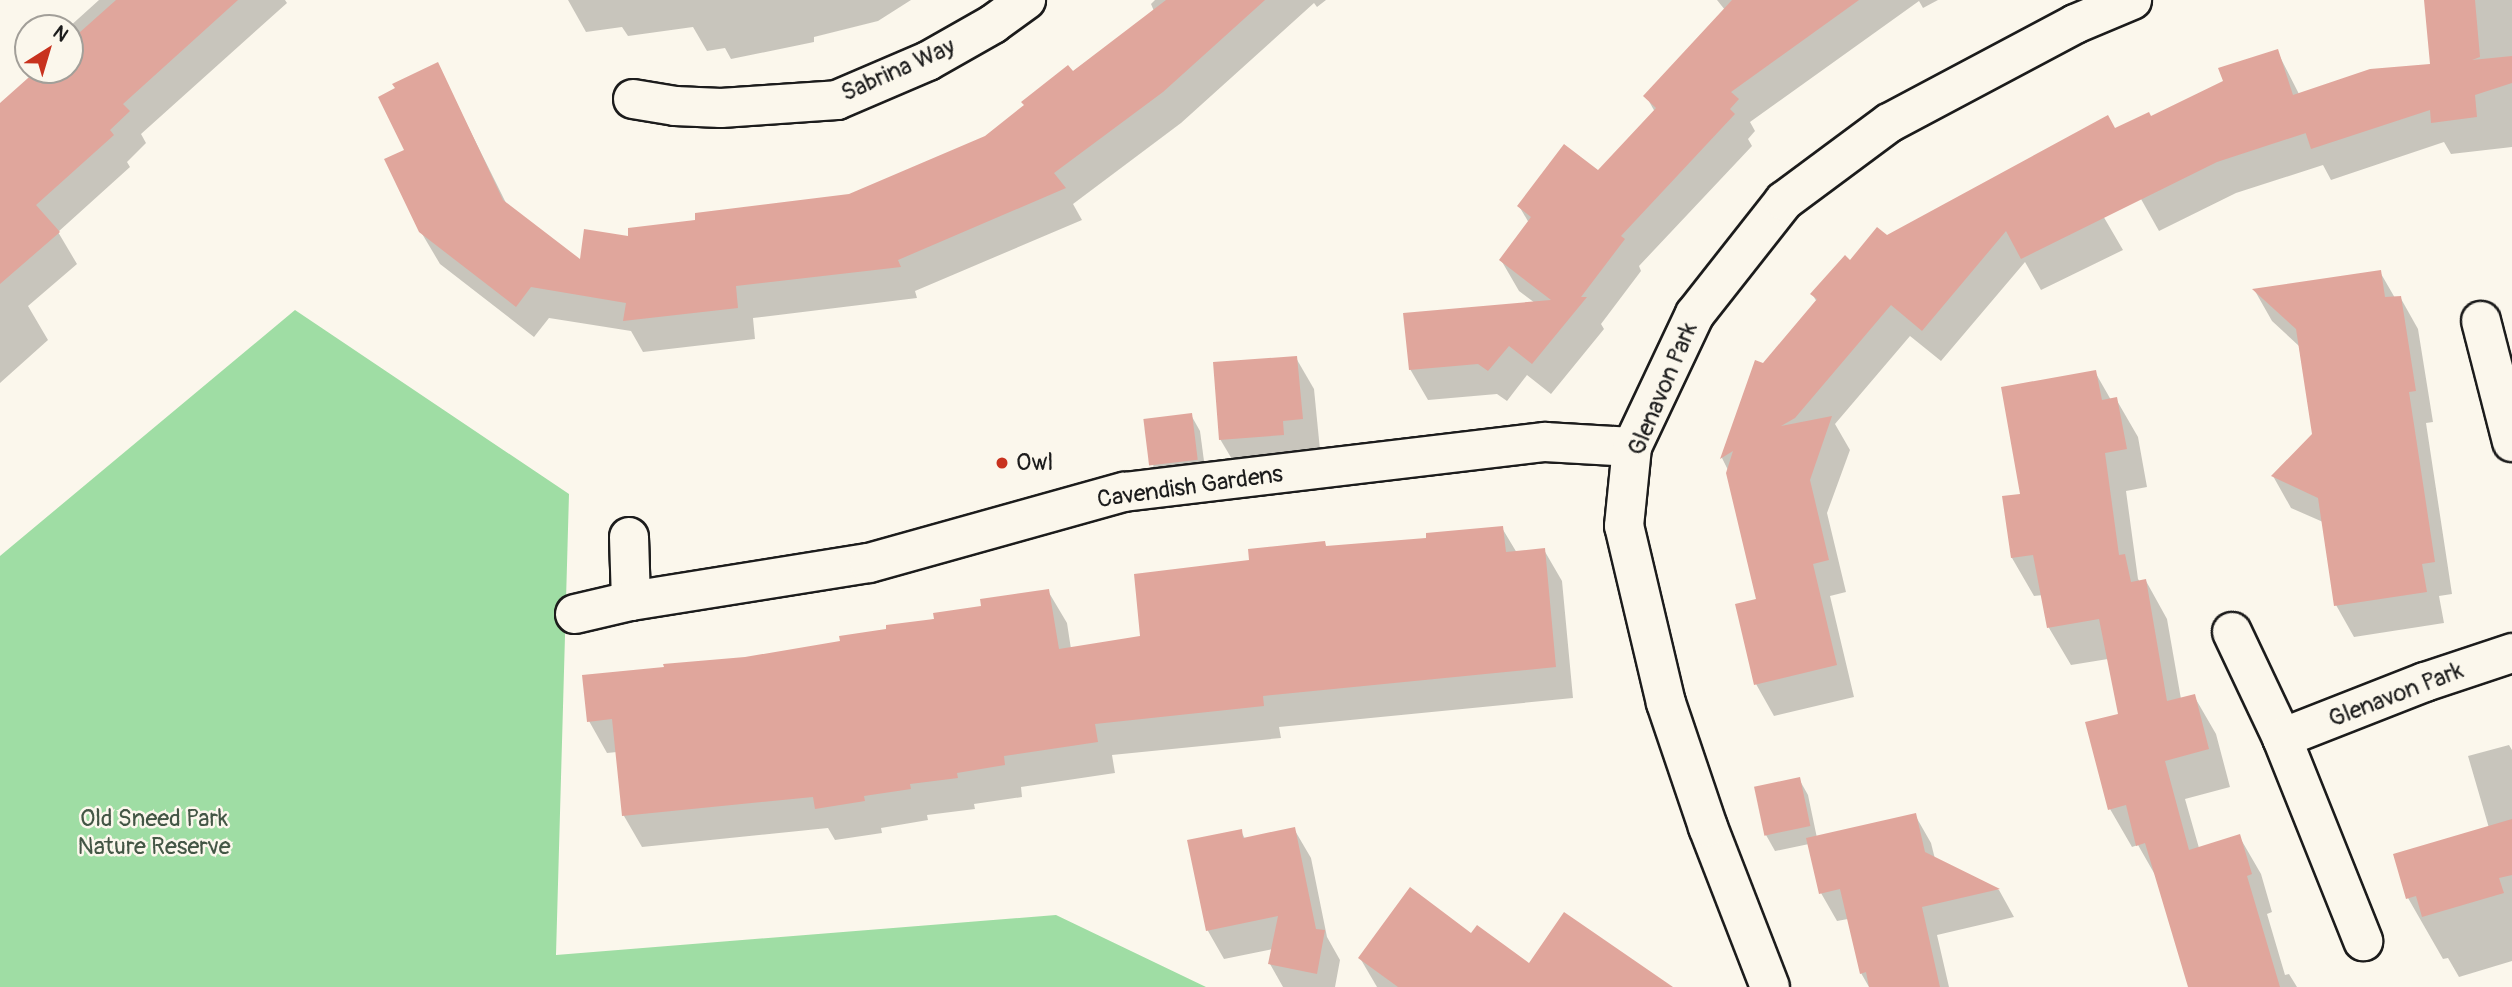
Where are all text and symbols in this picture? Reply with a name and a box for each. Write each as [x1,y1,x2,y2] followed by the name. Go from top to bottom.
[14,14,84,84] north arrow
[48,20,73,47] text: N
[837,32,959,108] street label: Sabrina Way
[1622,318,1704,460] street label: Glenavon Park
[1016,449,1053,477] place label: Owl
[994,455,1010,471] marker: Owl
[1095,460,1285,514] street label: Cavendish Gardens
[2325,656,2467,734] street label: Glenavon Park
[77,805,231,861] park label: Old Sneed Park Nature Reserve

